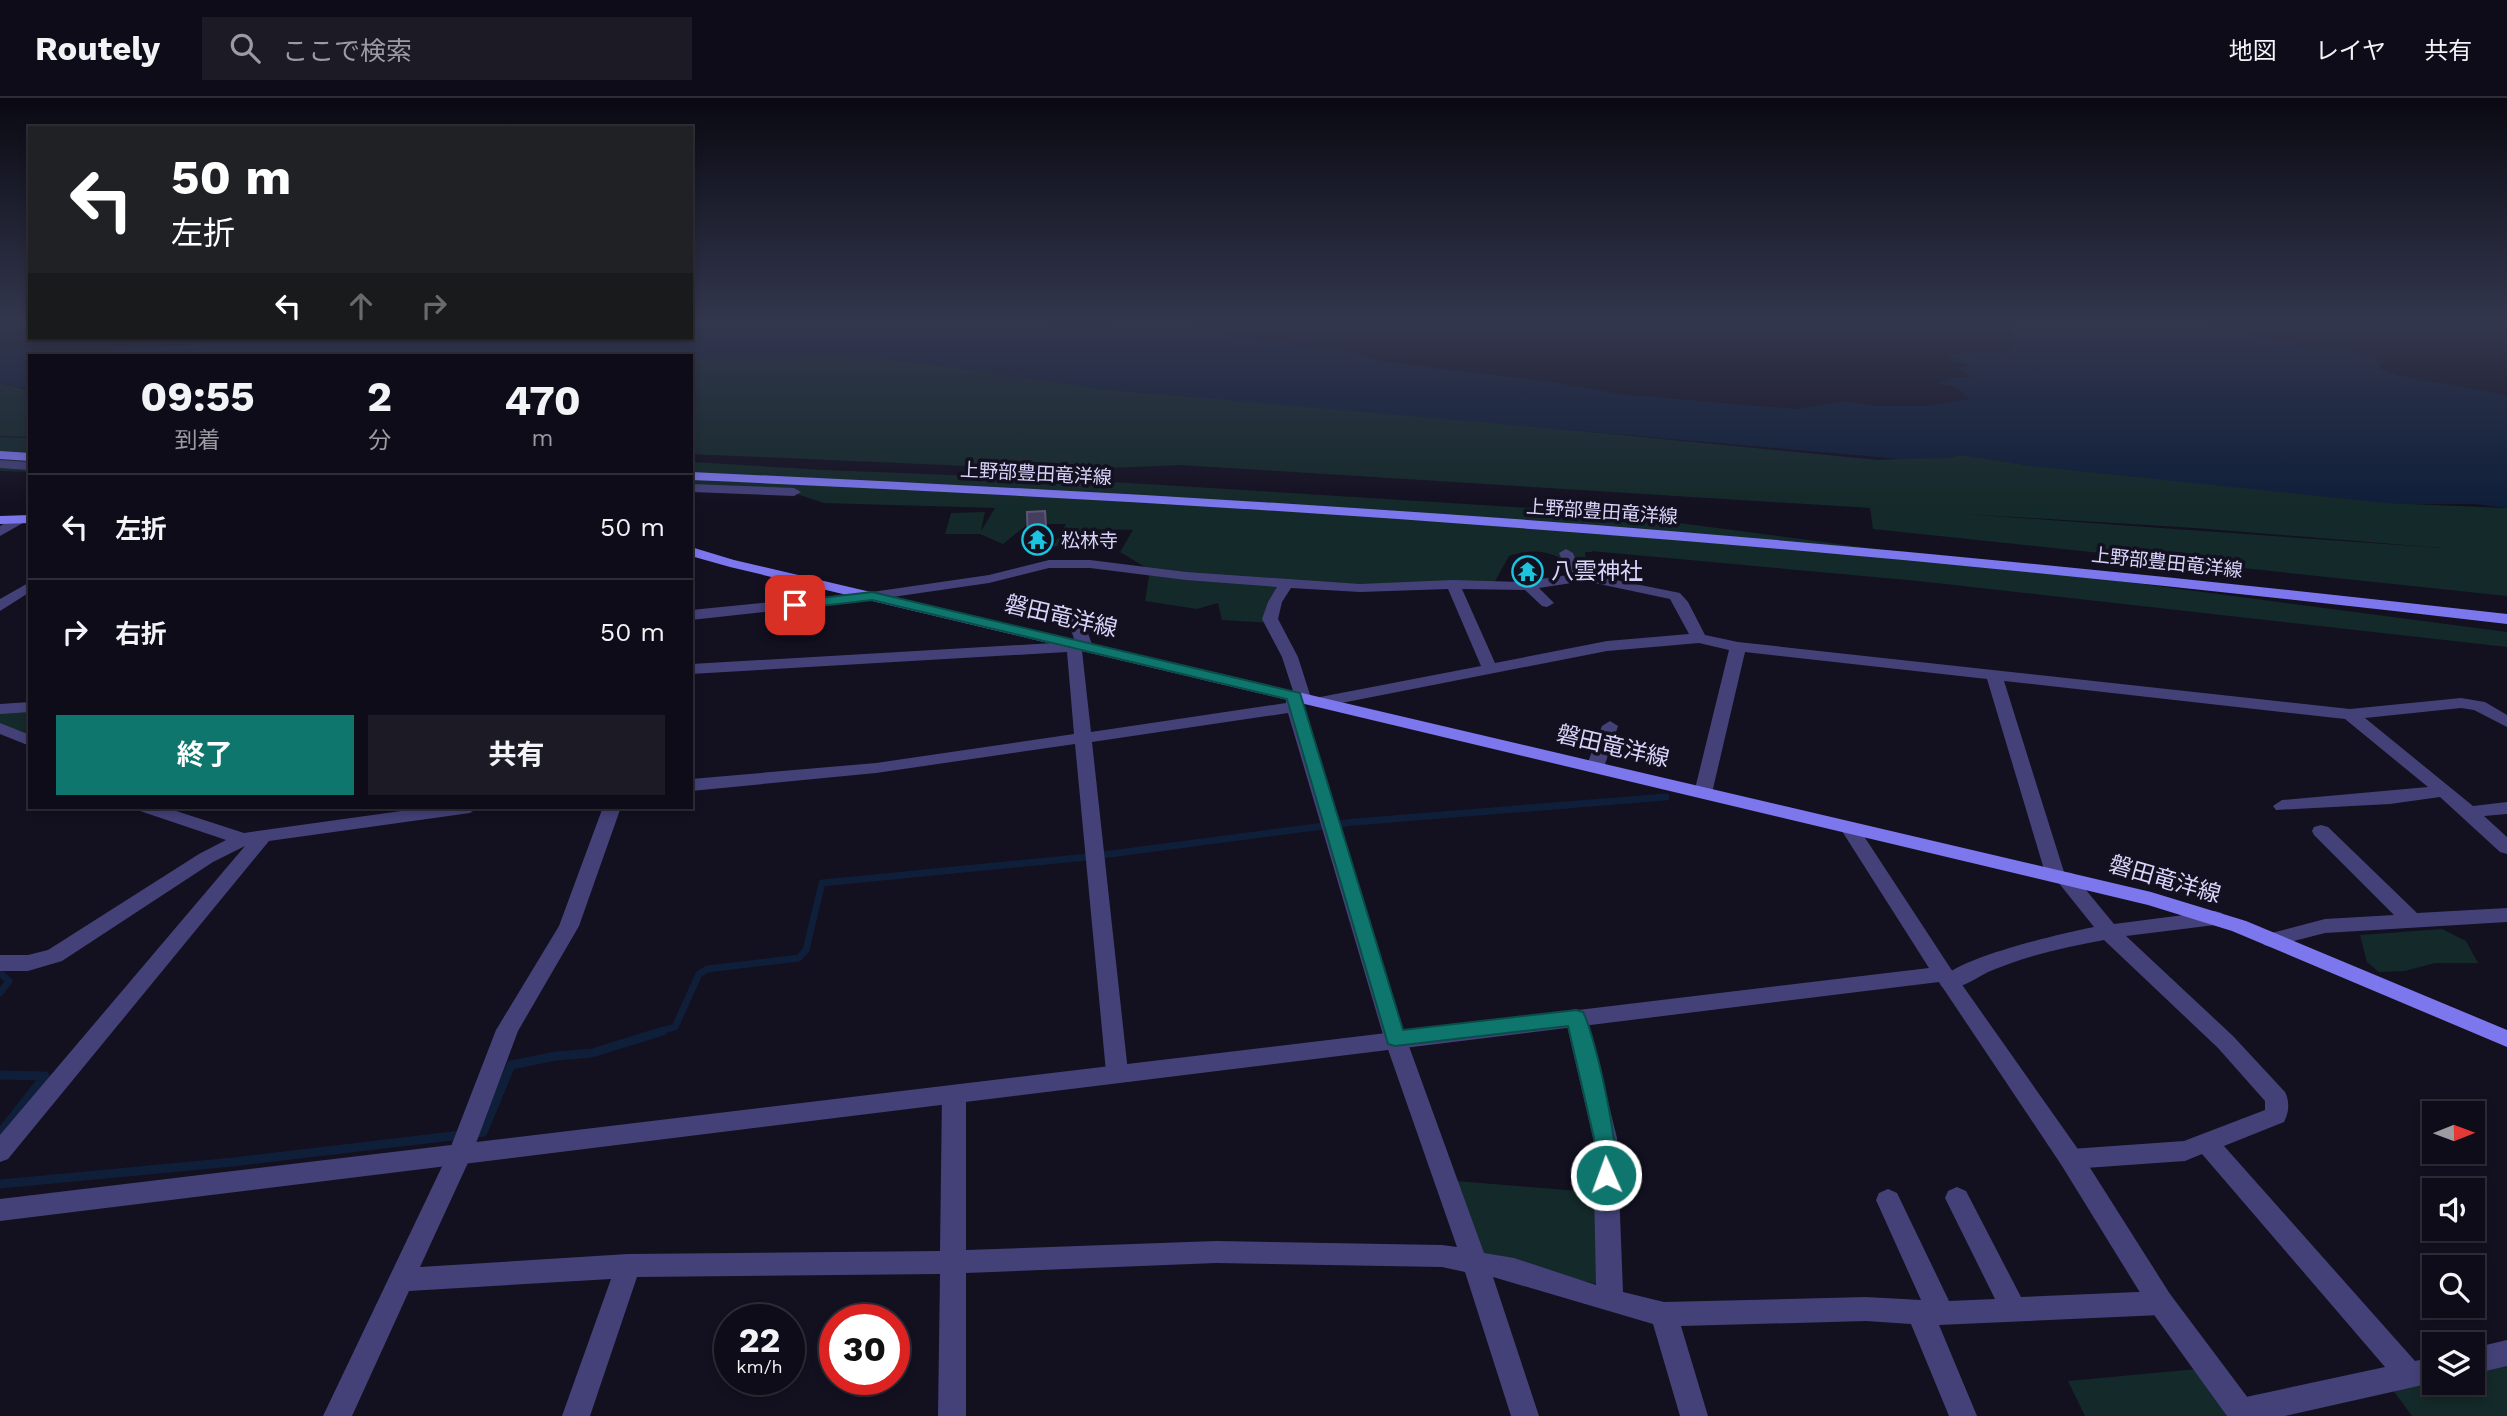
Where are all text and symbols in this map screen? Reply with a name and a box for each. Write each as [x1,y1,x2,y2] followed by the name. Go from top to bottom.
[202,17,692,80] search box
[35,29,160,68] text: Routely
[226,29,264,67] icon: search
[282,36,412,66] text: ここで検索
[2229,37,2277,65] text: 地図
[2315,37,2386,65] text: レイヤ
[2424,37,2472,65] text: 共有
[171,148,291,206] text: 50 m
[56,154,147,245] icon: left
[171,214,235,252] text: 左折
[269,287,307,325] icon: left
[342,287,380,325] icon: ahead
[415,287,453,325] icon: right
[140,372,255,421] text: 09:55
[367,372,392,421] text: 2
[504,376,581,425] text: 470
[532,425,553,452] text: m
[174,427,220,454] text: 到着
[368,427,391,454] text: 分
[959,458,1112,489] street label: 上野部豊田竜洋線
[1525,495,1679,528] street label: 上野部豊田竜洋線
[56,508,94,546] icon: left
[600,512,665,542] text: 50 m
[115,514,167,544] text: 左折
[1021,523,1055,557] temple icon: 松林寺
[1061,529,1118,552] place label: 松林寺
[2090,543,2244,582] street label: 上野部豊田竜洋線
[1511,554,1545,588] temple icon: 八雲神社
[1551,558,1643,585] place label: 八雲神社
[765,575,825,635] pin
[776,586,814,624] icon: arrive
[1002,590,1120,643] street label: 磐田竜洋線
[56,613,94,651] icon: right
[600,617,665,647] text: 50 m
[115,619,167,649] text: 右折
[56,715,354,795] button: 終了
[368,715,665,795] button: 共有
[1554,720,1672,773] street label: 磐田竜洋線
[2106,851,2224,908] street label: 磐田竜洋線
[2422,1101,2485,1164] north arrow
[2422,1101,2485,1395] map controls
[1569,1138,1643,1212] position arrow
[2422,1178,2485,1241] button: sound
[2422,1255,2485,1318] button: search
[819,1304,910,1395] speed limit sign: 30
[739,1319,780,1361] text: 22
[2422,1332,2485,1395] button: layers
[736,1356,783,1377] text: km/h

